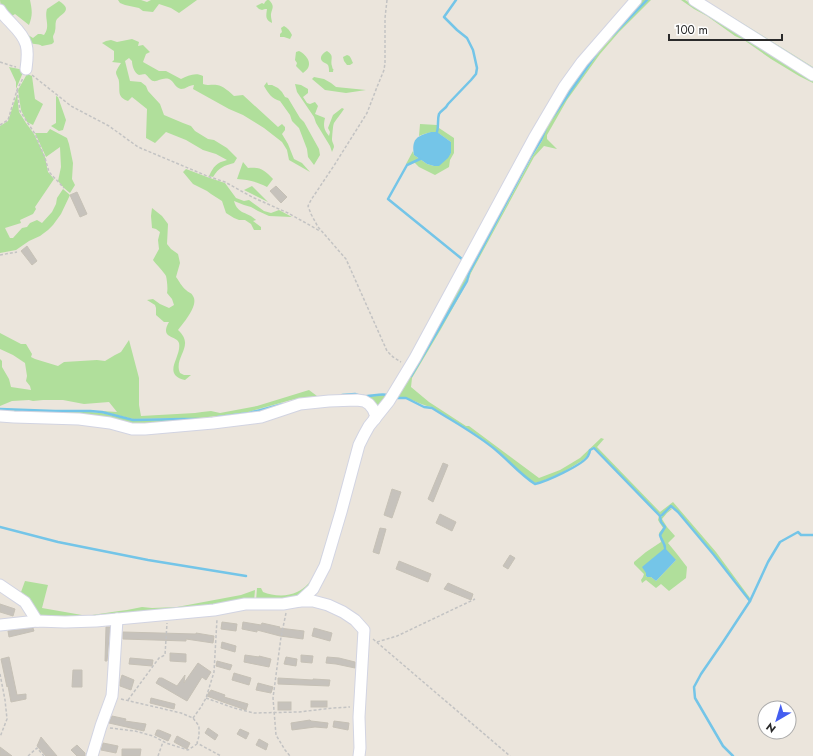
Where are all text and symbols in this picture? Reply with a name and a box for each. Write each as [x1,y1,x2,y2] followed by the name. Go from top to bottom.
[669,16,782,42] scale bar
[675,21,708,39] text: 100 m
[757,700,797,740] north arrow
[762,719,779,737] text: N

